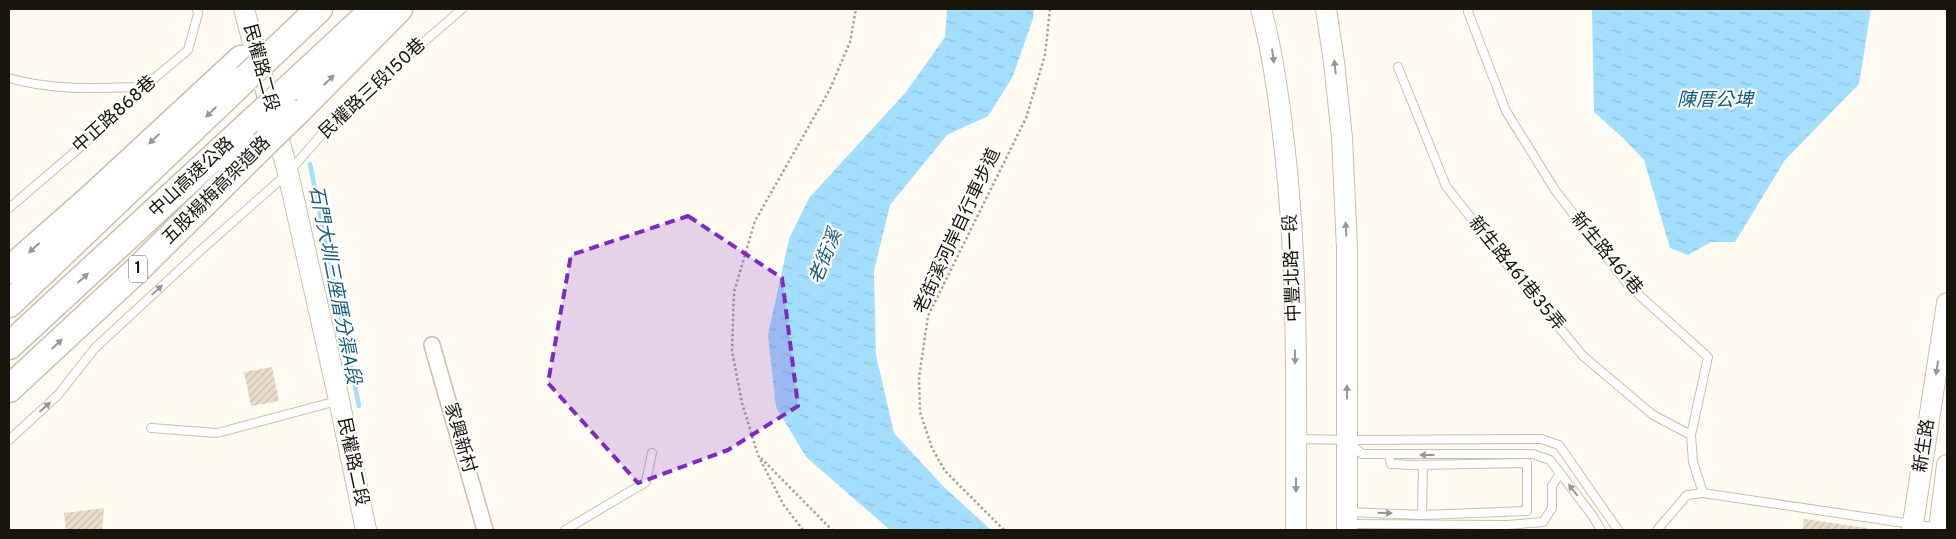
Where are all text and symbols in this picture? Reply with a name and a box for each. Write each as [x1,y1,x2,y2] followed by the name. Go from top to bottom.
[237,22,283,114] street label: 民權路二段
[315,34,431,144] street label: 民權路三段150巷
[1269,48,1277,64] one-way arrow
[1331,59,1339,75] one-way arrow
[68,71,162,159] street label: 中正路868巷
[323,74,335,86] one-way arrow
[1677,89,1755,113] water label: 陳厝公埤
[205,106,217,118] one-way arrow
[158,132,276,250] street label: 五股楊梅高架道路
[145,133,239,223] street label: 中山高速公路
[148,133,160,145] one-way arrow
[910,145,1006,317] street label: 老街溪河岸自行車步道
[303,183,365,389] water label: 石門大圳三座厝分渠A段
[1565,208,1647,300] street label: 新生路461巷
[1463,212,1569,336] street label: 新生路461巷35弄
[1280,214,1306,322] street label: 中豐北路一段
[1342,221,1350,237] one-way arrow
[804,223,849,288] water label: 老街溪
[28,242,40,254] one-way arrow
[129,255,147,282] road number: 1
[77,272,89,284] one-way arrow
[151,284,163,296] one-way arrow
[51,338,63,350] one-way arrow
[1291,350,1299,366] one-way arrow
[1933,361,1941,377] one-way arrow
[1342,383,1350,399] one-way arrow
[438,400,480,476] street label: 家興新村
[38,401,50,413] one-way arrow
[331,416,373,508] street label: 民權路二段
[1909,418,1941,474] street label: 新生路
[1418,451,1434,459] one-way arrow
[1292,477,1300,493] one-way arrow
[1568,484,1579,497] one-way arrow
[1377,510,1393,518] one-way arrow

